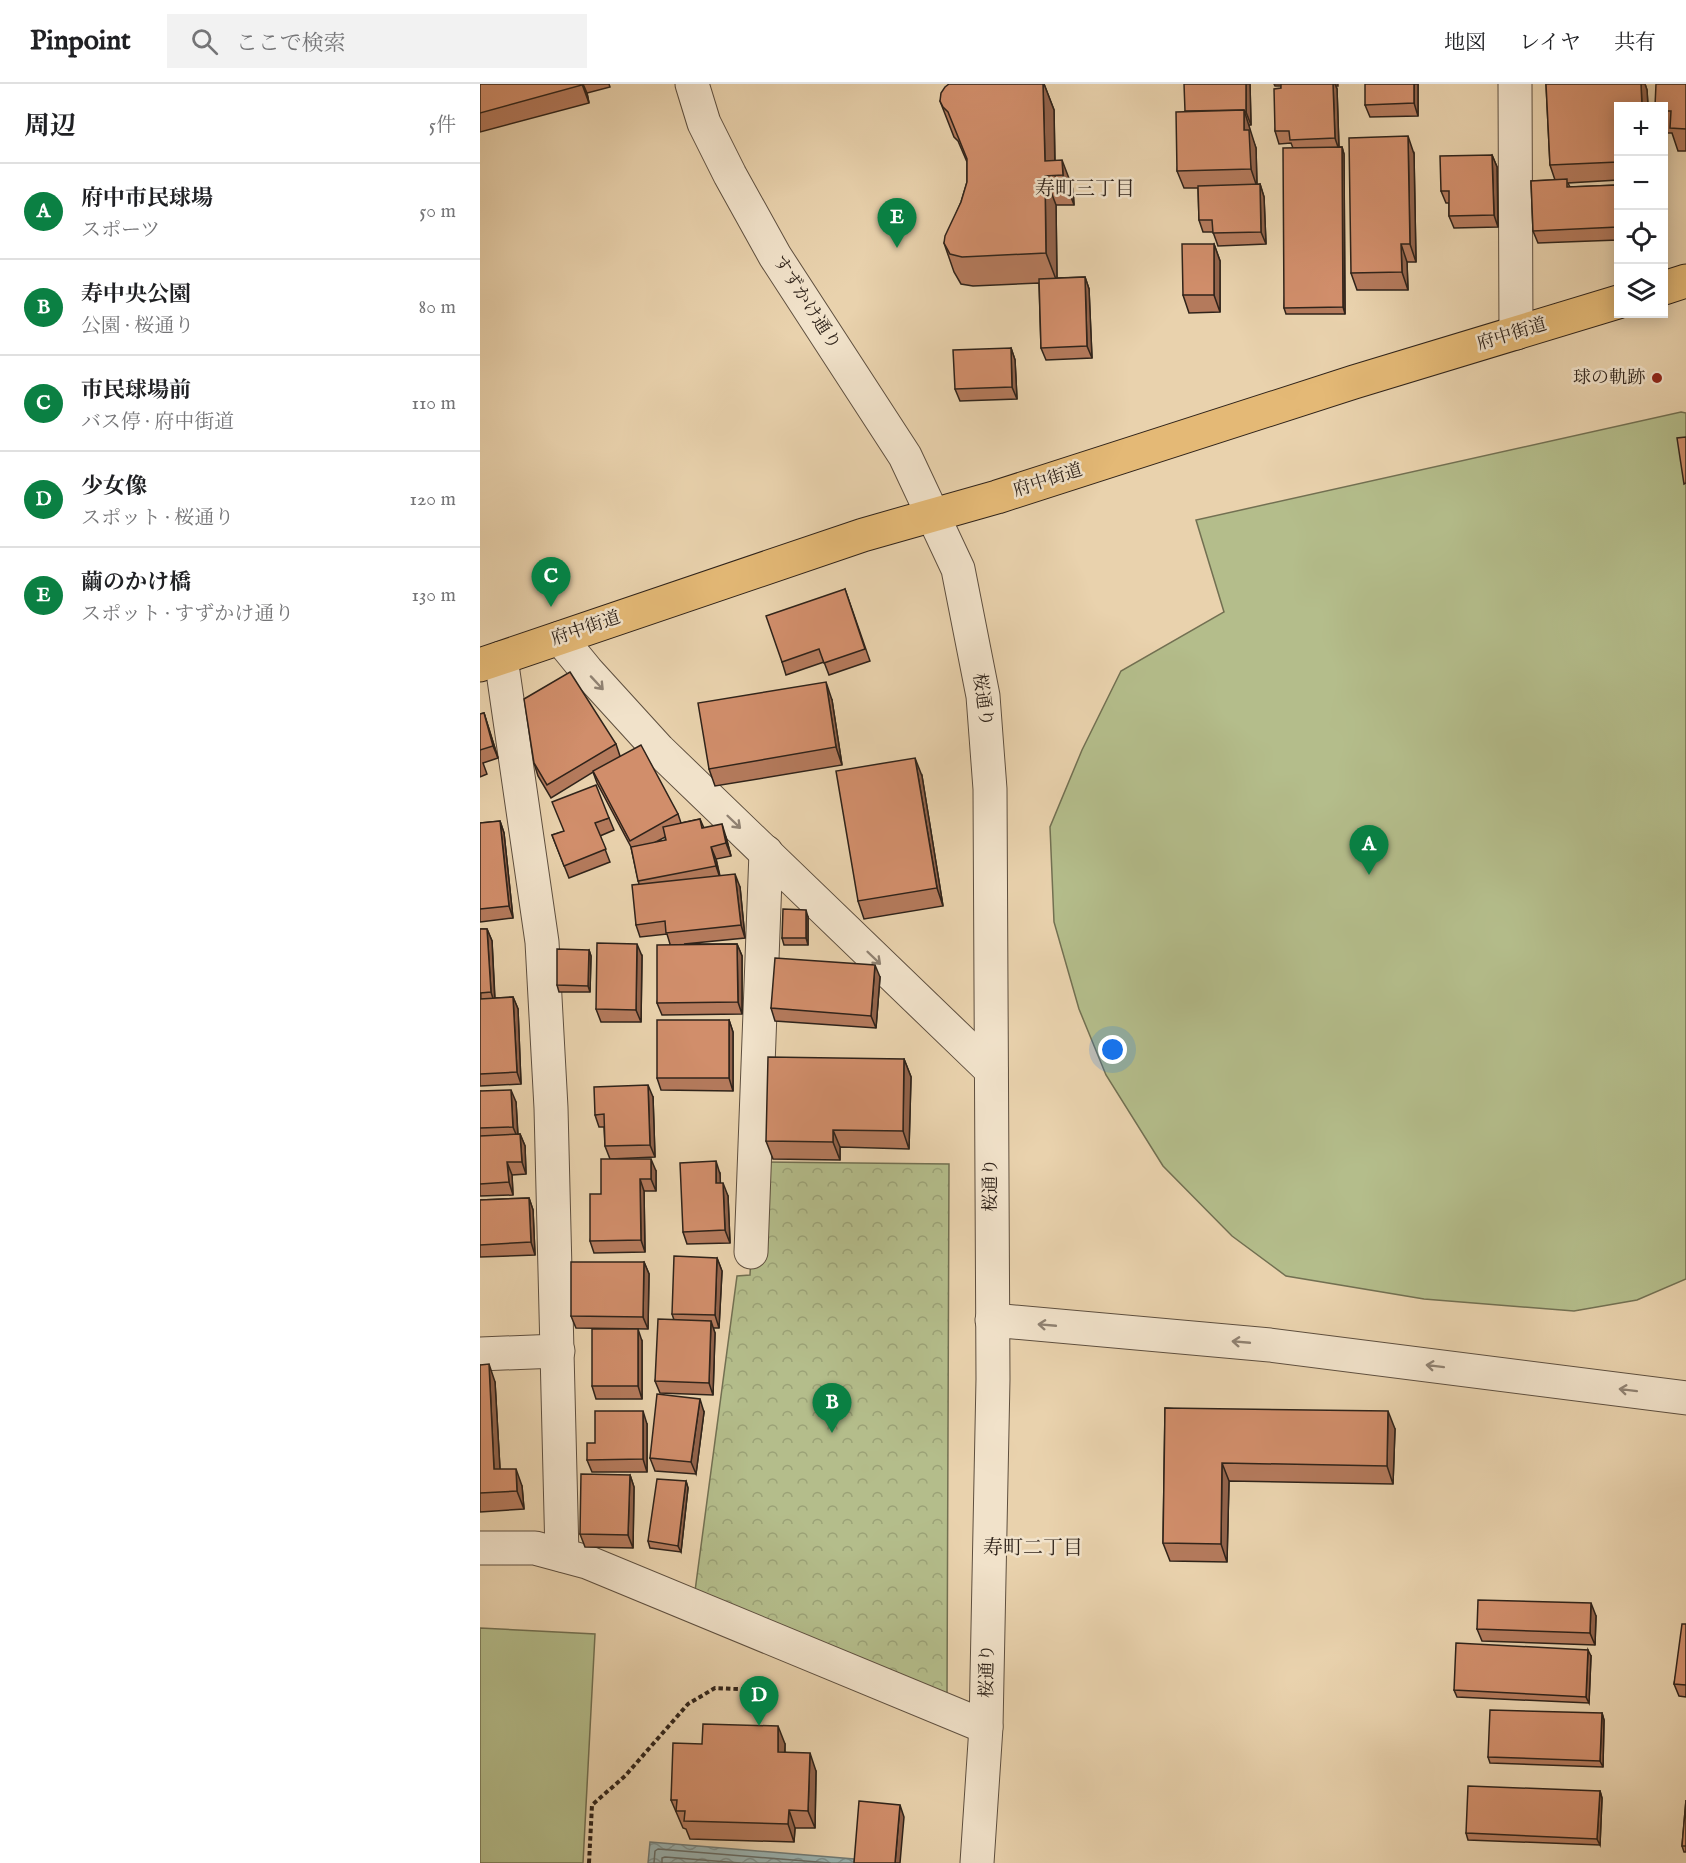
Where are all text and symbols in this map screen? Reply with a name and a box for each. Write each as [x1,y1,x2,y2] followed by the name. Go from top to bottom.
[167,14,587,68] search box
[30,24,131,59] text: Pinpoint
[188,25,221,58] icon: search
[236,30,346,58] text: ここで検索
[1444,30,1486,57] text: 地図
[1519,30,1581,57] text: レイヤ
[1614,30,1656,57] text: 共有
[1614,102,1668,318] map controls
[1614,102,1668,156] button: +
[24,110,76,143] text: 周辺
[429,113,456,138] text: 5件
[1614,156,1668,210] button: −
[1035,177,1135,202] district label: 寿町三丁目
[81,185,213,213] text: 府中市民球場
[878,198,916,248] pin: E
[37,199,50,224] text: A
[419,199,456,224] text: 50 m
[1614,210,1668,264] button: locate
[81,218,160,243] text: スポーツ
[767,251,845,355] street label: すずかけ通り
[1614,264,1668,318] button: layers
[81,281,191,309] text: 寿中央公園
[37,295,50,320] text: B
[419,295,456,320] text: 80 m
[1474,313,1550,357] street label: 府中街道
[81,314,194,339] text: 公園 · 桜通り
[1573,367,1645,390] place label: 球の軌跡
[1650,371,1664,385] marker: 球の軌跡
[81,377,191,405] text: 市民球場前
[36,391,51,416] text: C
[412,391,456,416] text: 110 m
[81,410,234,435] text: バス停 · 府中街道
[1010,459,1086,503] street label: 府中街道
[81,473,147,501] text: 少女像
[35,487,52,512] text: D
[410,487,456,512] text: 120 m
[81,506,234,531] text: スポット · 桜通り
[532,558,570,607] pin: C
[81,569,191,597] text: 繭のかけ橋
[37,583,50,608] text: E
[411,583,456,608] text: 130 m
[81,602,294,627] text: スポット · すずかけ通り
[548,606,624,652] street label: 府中街道
[967,672,997,728] street label: 桜通り
[590,675,604,690] one-way arrow
[727,815,742,829] one-way arrow
[1350,826,1388,875] pin: A
[867,950,882,965] one-way arrow
[1098,1035,1127,1064] your location
[980,1158,1003,1212] street label: 桜通り
[1037,1319,1057,1330] one-way arrow
[1232,1336,1252,1347] one-way arrow
[1425,1361,1445,1372] one-way arrow
[812,1384,852,1433] pin: B
[1619,1384,1639,1395] one-way arrow
[983,1536,1083,1561] district label: 寿町二丁目
[976,1644,1000,1698] street label: 桜通り
[740,1676,778,1726] pin: D

